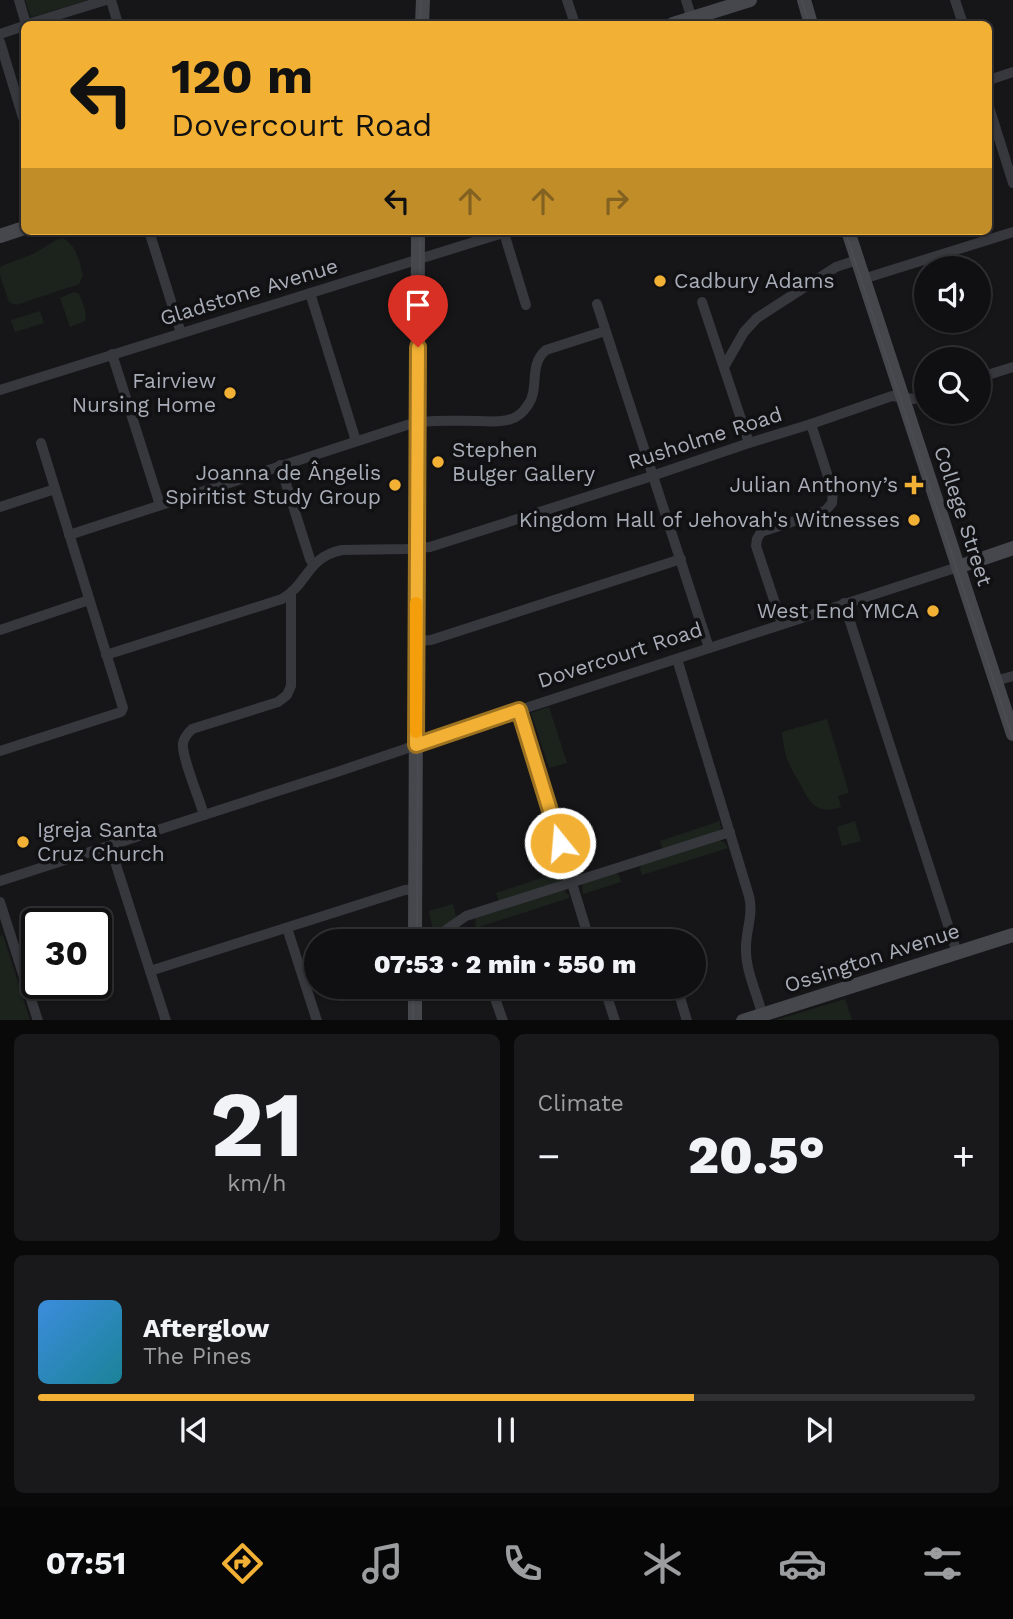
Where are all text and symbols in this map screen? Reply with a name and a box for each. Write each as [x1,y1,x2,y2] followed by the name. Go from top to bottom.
[171,47,313,105] text: 120 m
[56,49,147,140] icon: left
[171,106,432,144] text: Dovercourt Road
[378,182,416,220] icon: left
[451,182,489,220] icon: ahead
[524,182,562,220] icon: ahead
[597,182,635,220] icon: right
[157,253,341,331] street label: Gladstone Avenue
[914,256,991,424] map controls
[914,256,991,333] button: sound
[674,268,835,293] place label: Cadbury Adams
[652,273,668,289] marker: Cadbury Adams
[388,275,448,347] pin
[399,286,437,324] icon: arrive
[914,347,991,424] button: search
[72,368,216,417] place label: Fairview Nursing Home
[222,385,238,401] marker: Fairview Nursing Home
[625,401,785,474] street label: Rusholme Road
[452,437,595,486] place label: Stephen Bulger Gallery
[929,443,998,589] street label: College Street
[430,454,446,470] marker: Stephen Bulger Gallery
[165,460,381,509] place label: Joanna de Ângelis Spiritist Study Group
[729,472,898,497] place label: Julian Anthony’s
[904,475,924,495] marker: Julian Anthony’s
[387,477,403,493] marker: Joanna de Ângelis Spiritist Study Group
[519,507,900,532] place label: Kingdom Hall of Jehovah's Witnesses
[906,512,922,528] marker: Kingdom Hall of Jehovah's Witnesses
[757,598,919,623] place label: West End YMCA
[925,603,941,619] marker: West End YMCA
[534,616,705,693] street label: Dovercourt Road
[523,806,597,880] position arrow
[37,817,165,866] place label: Igreja Santa Cruz Church
[15,834,31,850] marker: Igreja Santa Cruz Church
[21,908,112,999] speed limit sign: 30
[781,917,963,998] street label: Ossington Avenue
[374,949,636,979] text: 07:53 · 2 min · 550 m
[210,1071,303,1178] text: 21
[538,1090,624,1117] text: Climate
[688,1125,825,1186] text: 20.5°
[538,1134,560,1178] text: −
[952,1134,975,1178] text: +
[227,1170,286,1197] text: km/h
[143,1313,269,1343] text: Afterglow
[143,1343,252,1370] text: The Pines
[175,1411,213,1449] icon: previous
[487,1411,525,1449] icon: pause
[800,1411,838,1449] icon: next
[218,1539,267,1588] icon: directions
[358,1539,407,1588] icon: music
[498,1539,547,1588] icon: phone
[638,1539,687,1588] icon: climate
[778,1539,827,1588] icon: car
[918,1539,967,1588] icon: filters
[46,1544,126,1582] text: 07:51

